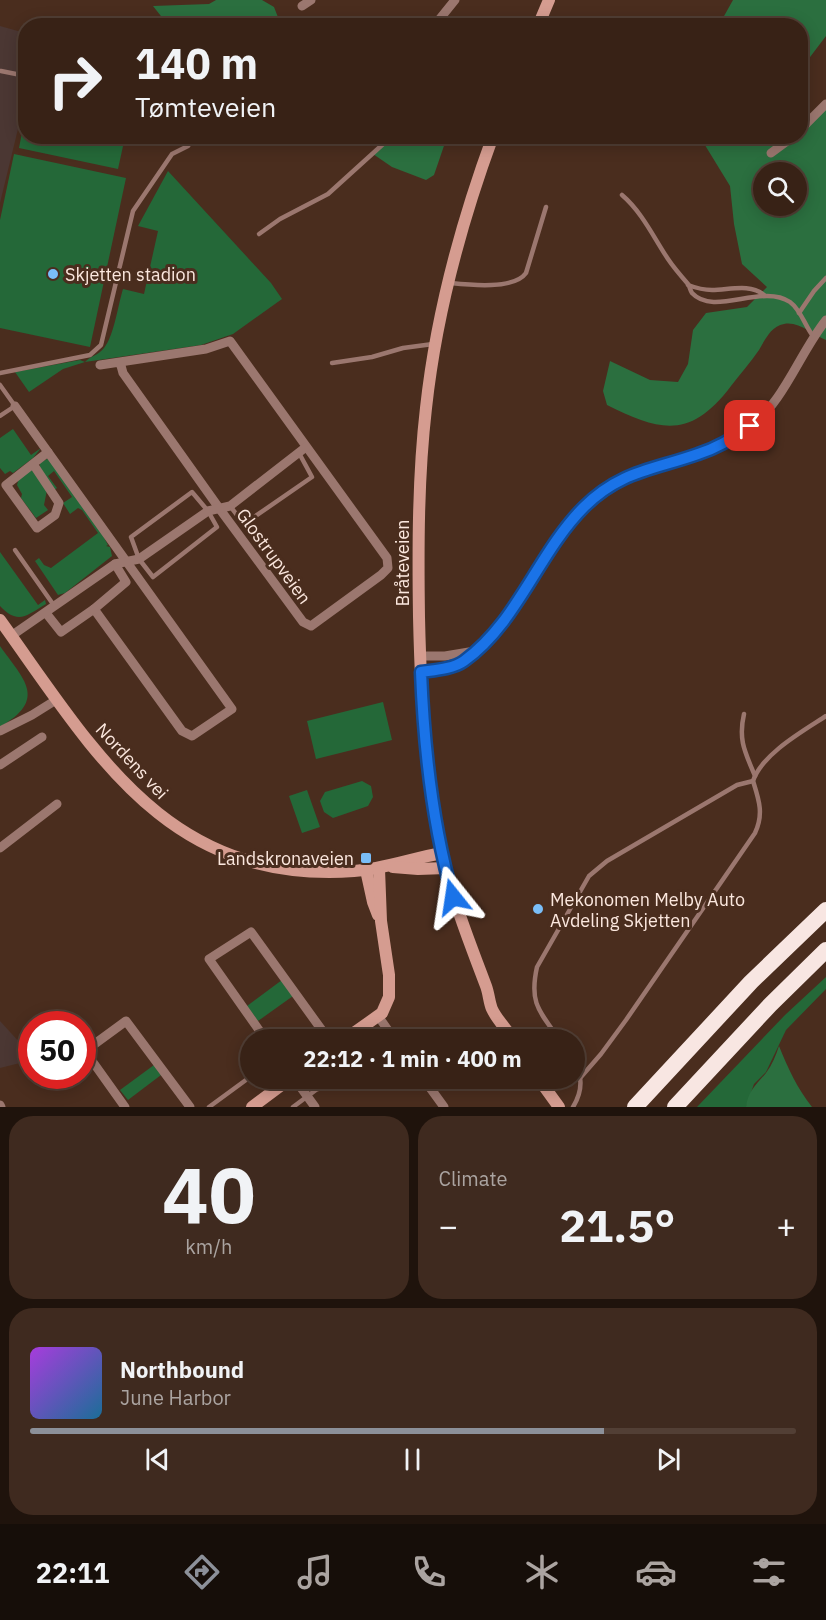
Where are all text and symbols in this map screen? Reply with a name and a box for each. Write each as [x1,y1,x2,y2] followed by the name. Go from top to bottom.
[135,36,258,91] text: 140 m
[36,42,114,120] icon: right
[135,89,276,124] text: Tømteveien
[753,162,807,216] map controls
[753,162,807,216] button: search
[65,263,196,286] place label: Skjetten stadion
[46,267,60,281] marker: Skjetten stadion
[724,400,775,451] pin
[733,409,766,442] icon: arrive
[232,504,316,608] street label: Glostrupveien
[391,519,414,607] street label: Bråteveien
[91,718,173,804] street label: Nordens vei
[217,847,354,870] place label: Landskronaveien
[359,851,373,865] marker: Landskronaveien
[421,865,485,929] position arrow
[550,888,745,932] place label: Mekonomen Melby Auto Avdeling Skjetten
[531,902,545,916] marker: Mekonomen Melby Auto Avdeling Skjetten
[18,1011,96,1089] speed limit sign: 50
[303,1044,522,1073] text: 22:12 · 1 min · 400 m
[162,1143,256,1244] text: 40
[439,1165,507,1192] text: Climate
[559,1196,675,1254] text: 21.5°
[439,1204,458,1247] text: −
[776,1204,796,1247] text: +
[185,1233,232,1260] text: km/h
[120,1355,244,1384] text: Northbound
[120,1384,231,1411] text: June Harbor
[141,1443,174,1476] icon: previous
[396,1443,429,1476] icon: pause
[652,1443,685,1476] icon: next
[181,1551,223,1593] icon: directions
[294,1551,336,1593] icon: music
[408,1551,450,1593] icon: phone
[521,1551,563,1593] icon: climate
[635,1551,677,1593] icon: car
[748,1551,790,1593] icon: filters
[36,1555,109,1590] text: 22:11

